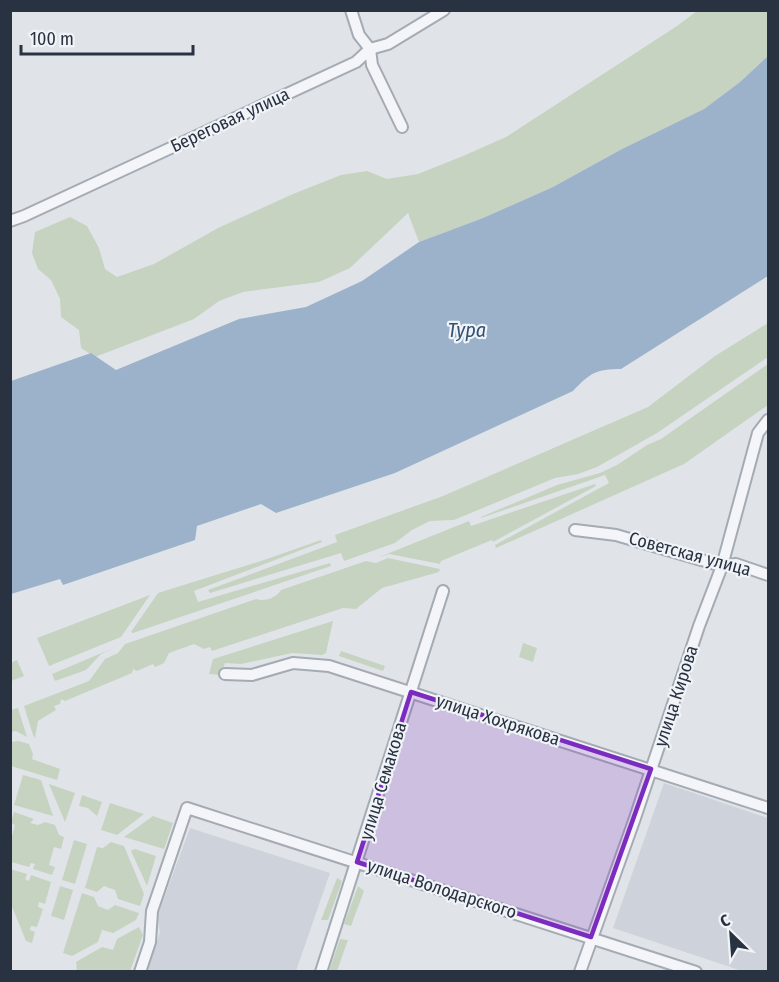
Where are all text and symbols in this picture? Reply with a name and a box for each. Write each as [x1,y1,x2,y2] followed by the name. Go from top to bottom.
[21,18,194,56] scale bar
[30,28,74,50] text: 100 m
[167,83,293,157] street label: Береговая улица
[448,318,486,342] water label: Тура
[627,527,754,581] street label: Советская улица
[649,642,703,749] street label: улица Кирова
[433,690,563,750] street label: улица Хохрякова
[355,719,411,843] street label: улица Семакова
[364,854,520,924] street label: улица Володарского
[701,904,761,964] north arrow
[717,910,733,931] text: С

